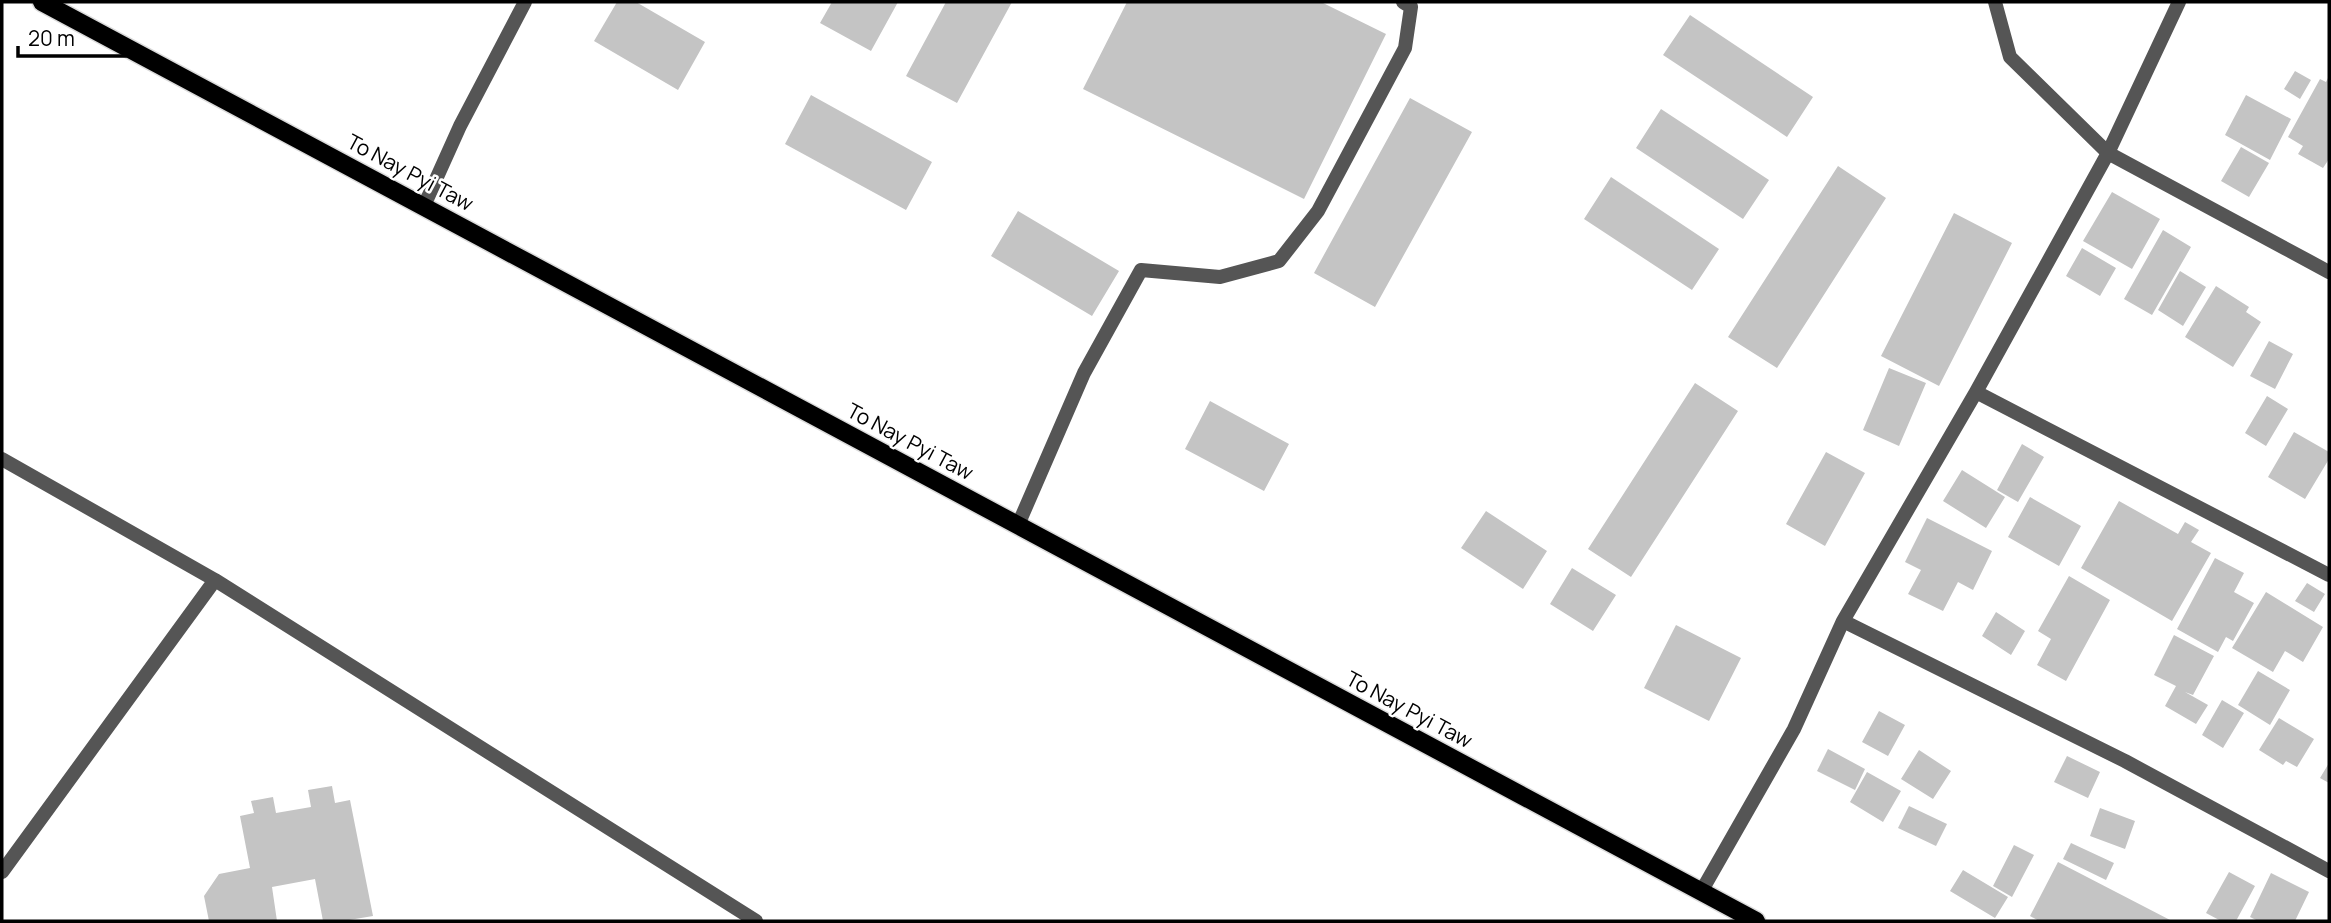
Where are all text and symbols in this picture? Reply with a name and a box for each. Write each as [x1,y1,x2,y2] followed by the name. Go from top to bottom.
[18,14,124,58] scale bar
[28,24,75,52] text: 20 m
[342,127,479,217] street label: To Nay Pyi Taw
[842,396,979,486] street label: To Nay Pyi Taw
[1341,664,1478,754] street label: To Nay Pyi Taw

